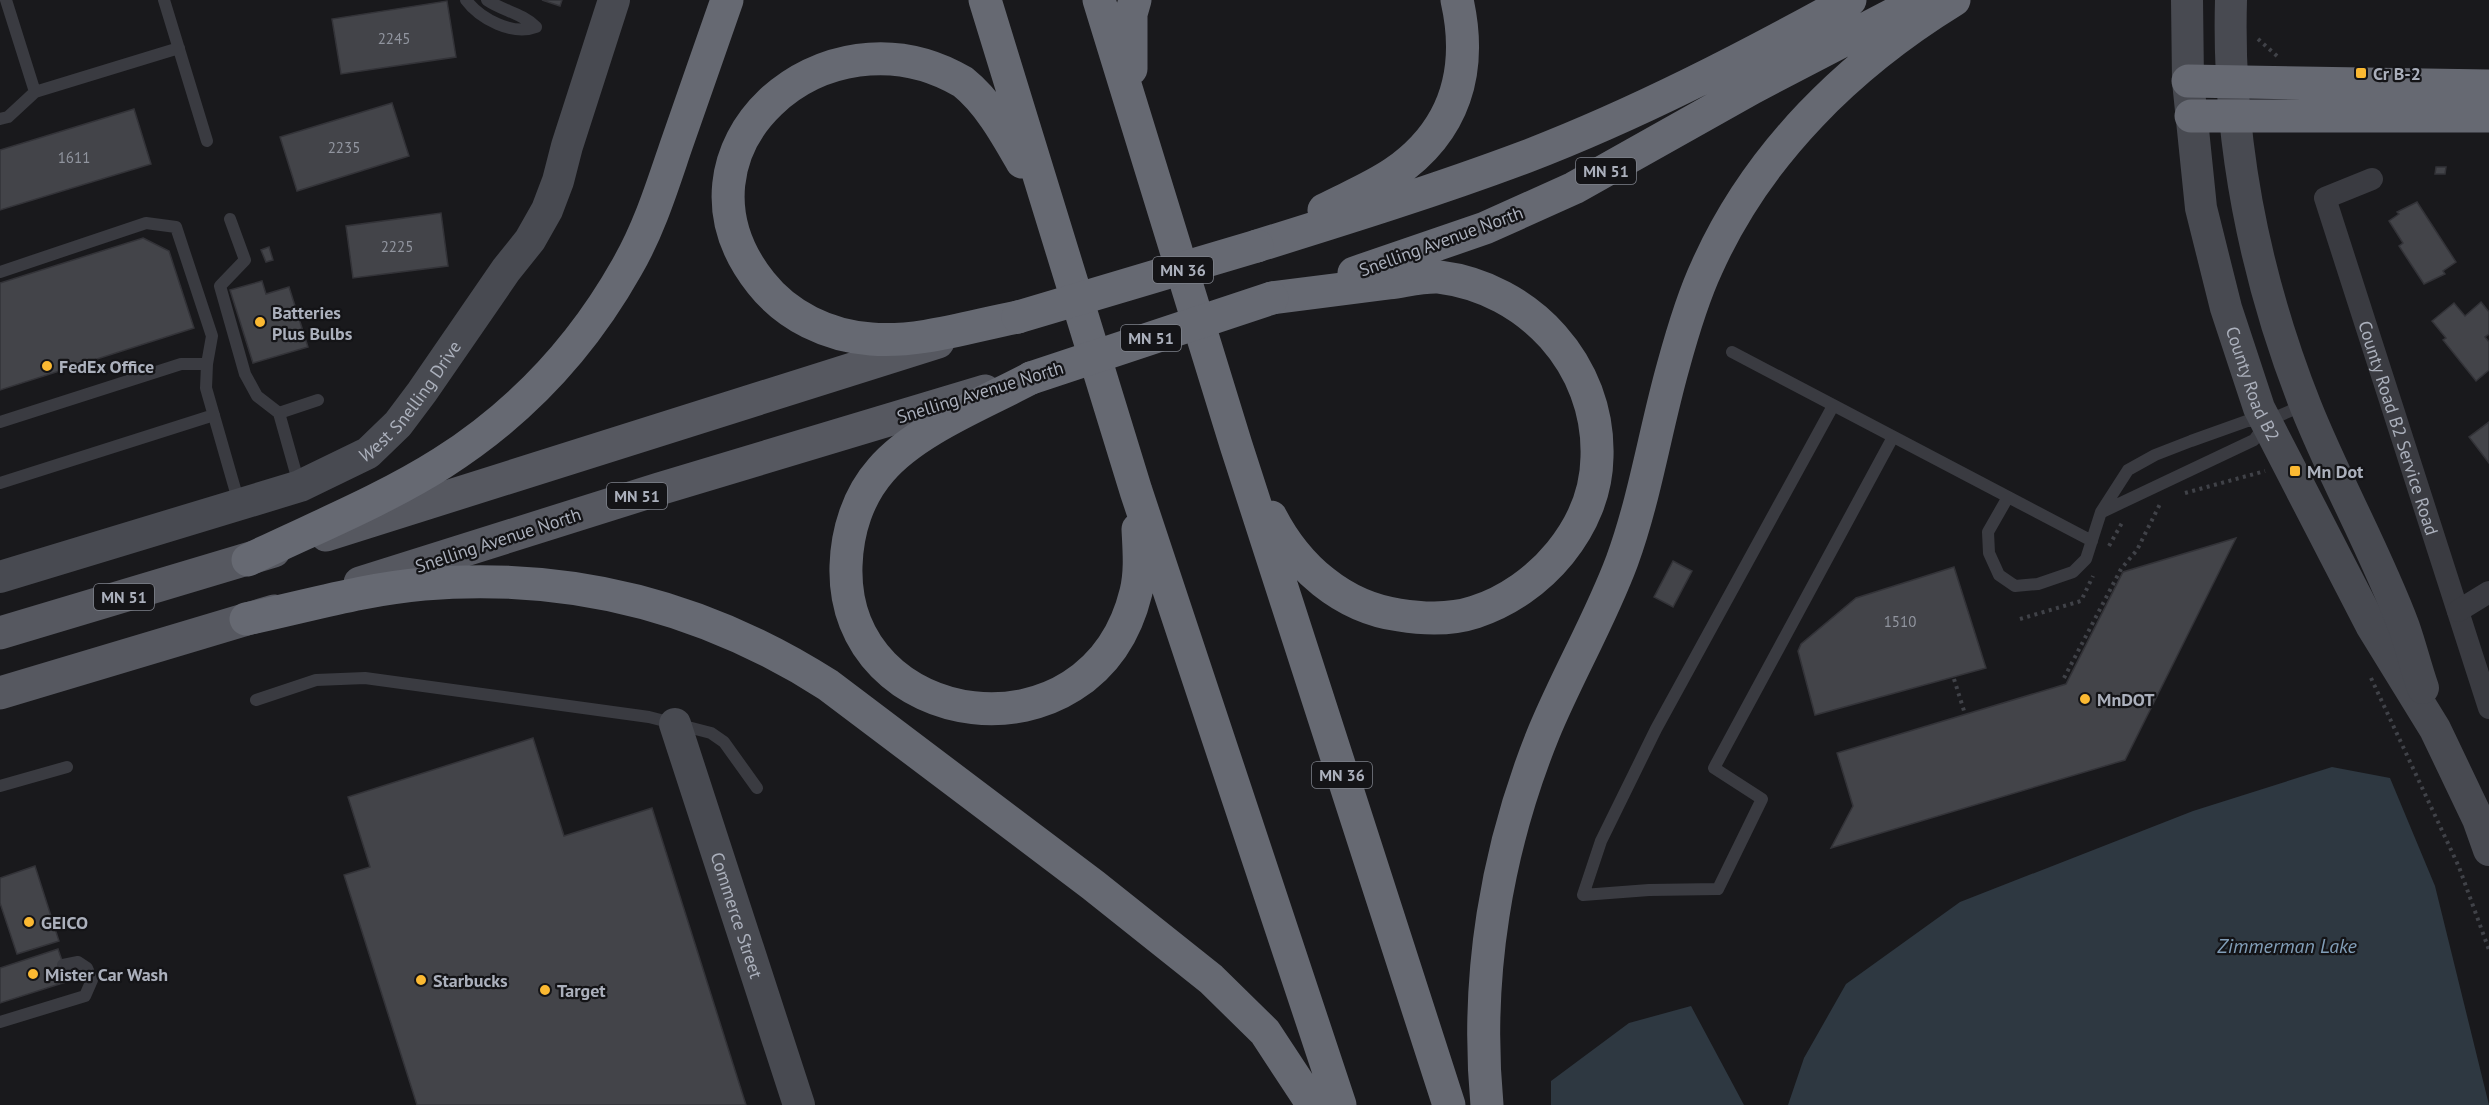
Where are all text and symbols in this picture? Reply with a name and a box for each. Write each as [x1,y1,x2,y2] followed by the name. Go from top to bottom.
[378,29,410,48] house number: 2245
[2373,62,2421,85] place label: Cr B-2
[2354,66,2368,80] marker: Cr B-2
[328,138,360,157] house number: 2235
[58,148,90,167] house number: 1611
[1576,158,1636,184] road number: MN 51
[1356,201,1526,281] street label: Snelling Avenue North
[381,237,413,256] house number: 2225
[1153,257,1213,283] road number: MN 36
[272,301,353,345] place label: Batteries Plus Bulbs
[253,315,267,329] marker: Batteries Plus Bulbs
[2354,318,2444,538] street label: County Road B2 Service Road
[2221,323,2285,445] street label: County Road B2
[1121,325,1181,351] road number: MN 51
[355,336,466,467] street label: West Snelling Drive
[59,355,154,378] place label: FedEx Office
[894,356,1066,428] street label: Snelling Avenue North
[40,359,54,373] marker: FedEx Office
[2307,460,2364,483] place label: Mn Dot
[2288,464,2302,478] marker: Mn Dot
[607,483,667,509] road number: MN 51
[412,502,584,578] street label: Snelling Avenue North
[94,584,154,610] road number: MN 51
[1884,612,1916,631] house number: 1510
[2097,688,2155,711] place label: MnDOT
[2078,692,2092,706] marker: MnDOT
[1312,762,1372,788] road number: MN 36
[706,849,768,981] street label: Commerce Street
[41,911,88,934] place label: GEICO
[22,915,36,929] marker: GEICO
[2216,933,2357,959] water label: Zimmerman Lake
[45,963,168,986] place label: Mister Car Wash
[26,967,40,981] marker: Mister Car Wash
[433,969,508,992] place label: Starbucks
[414,973,428,987] marker: Starbucks
[557,979,606,1002] place label: Target
[538,983,552,997] marker: Target

